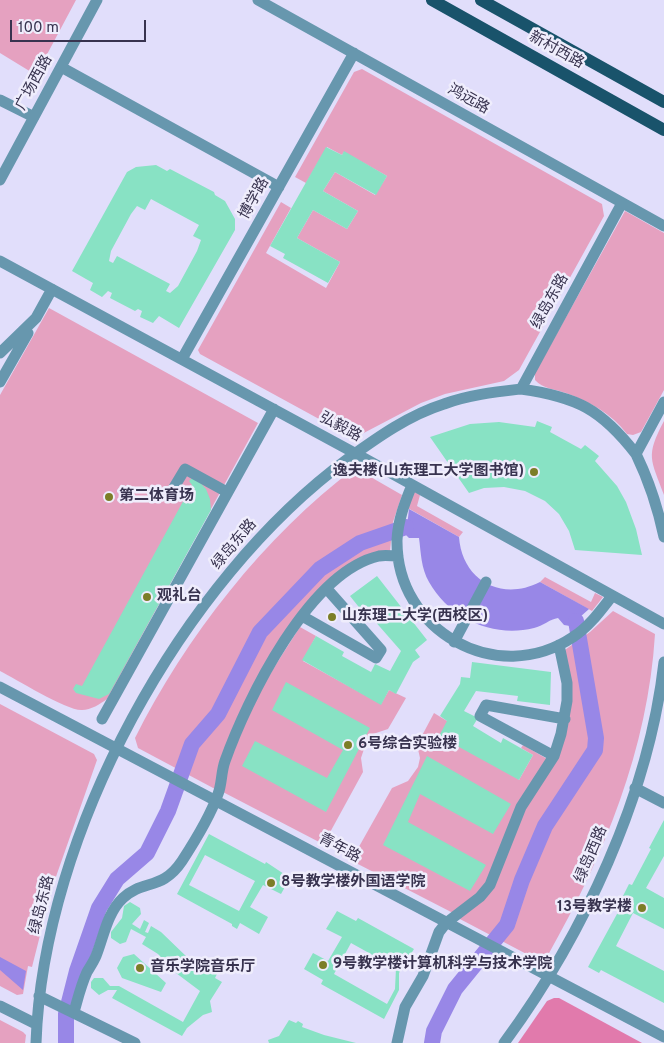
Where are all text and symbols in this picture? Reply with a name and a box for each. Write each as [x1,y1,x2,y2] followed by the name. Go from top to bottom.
[12,10,149,42] scale bar
[18,19,59,38] text: 100 m
[525,29,587,73] street label: 新村西路
[13,52,57,114] street label: 广场西路
[444,81,492,119] street label: 鸿远路
[236,175,274,223] street label: 博学路
[529,271,573,333] street label: 绿岛东路
[316,409,364,447] street label: 弘毅路
[333,463,524,481] place label: 逸夫楼(山东理工大学图书馆)
[528,466,540,478] marker: 逸夫楼(山东理工大学图书馆)
[119,488,194,506] place label: 第二体育场
[103,491,115,503] marker: 第二体育场
[209,516,261,574] street label: 绿岛东路
[157,588,202,606] place label: 观礼台
[141,591,153,603] marker: 观礼台
[342,608,488,626] place label: 山东理工大学(西校区)
[326,611,338,623] marker: 山东理工大学(西校区)
[358,736,457,754] place label: 6号综合实验楼
[342,739,354,751] marker: 6号综合实验楼
[572,824,612,886] street label: 绿岛西路
[315,830,363,868] street label: 青年路
[27,874,59,936] street label: 绿岛东路
[281,874,425,892] place label: 8号教学楼·外国语学院
[265,877,277,889] marker: 8号教学楼·外国语学院
[557,899,632,917] place label: 13号教学楼
[636,902,648,914] marker: 13号教学楼
[333,956,552,974] place label: 9号教学楼·计算机科学与技术学院
[150,959,255,977] place label: 音乐学院音乐厅
[317,959,329,971] marker: 9号教学楼·计算机科学与技术学院
[134,962,146,974] marker: 音乐学院音乐厅

